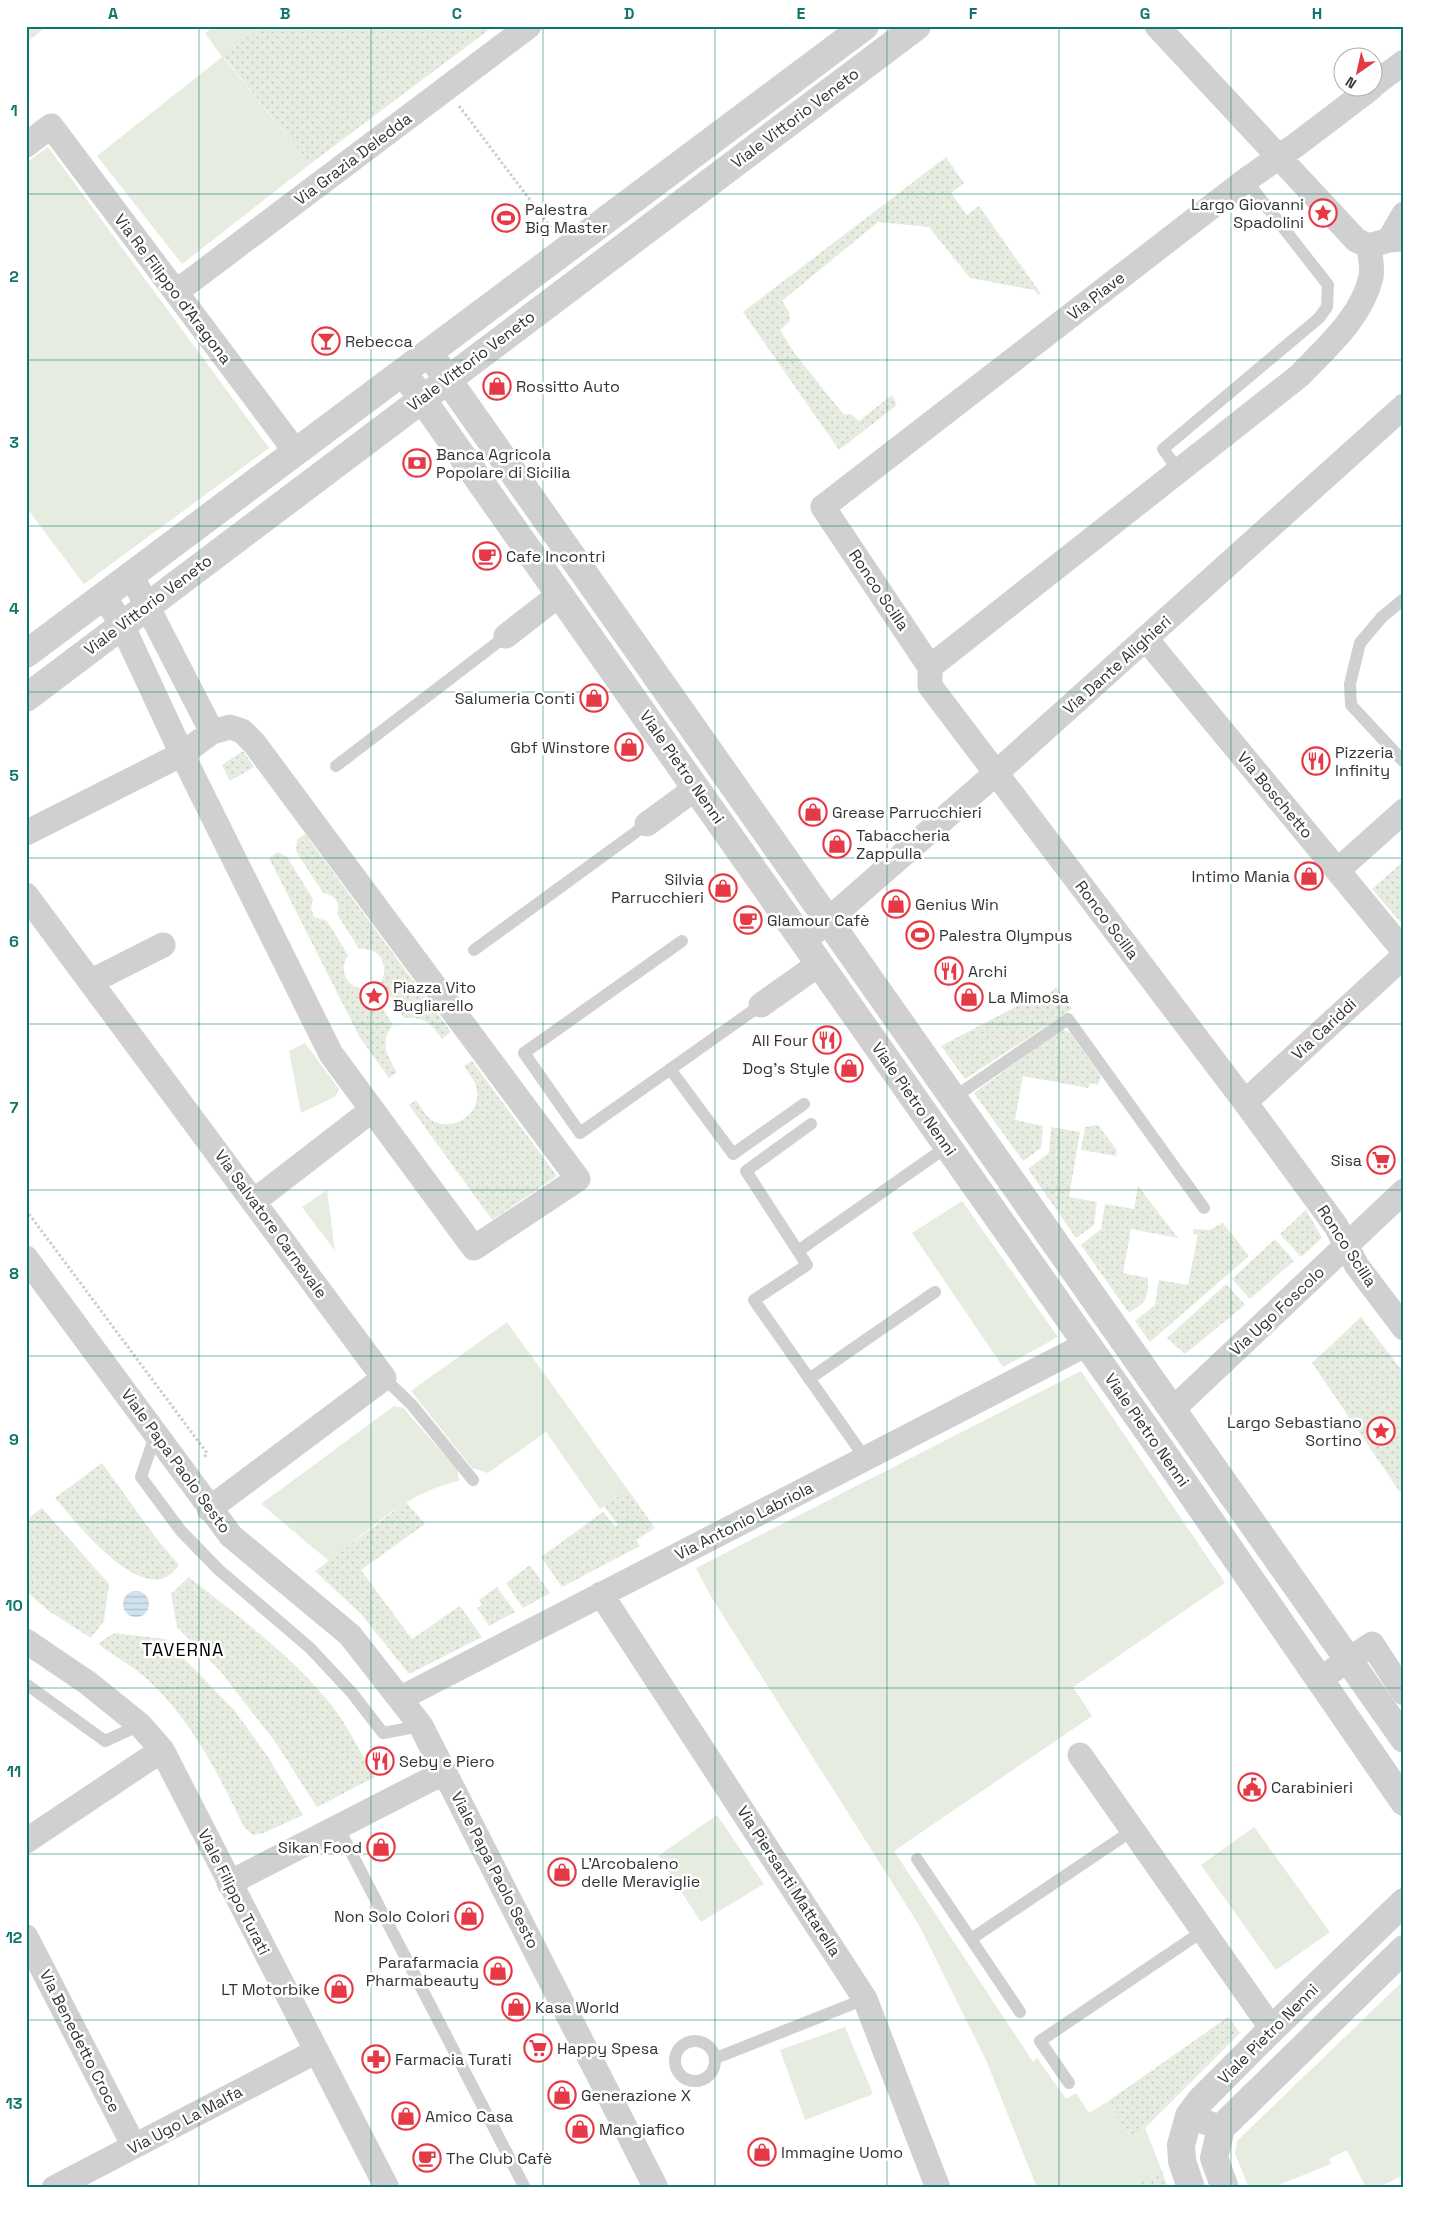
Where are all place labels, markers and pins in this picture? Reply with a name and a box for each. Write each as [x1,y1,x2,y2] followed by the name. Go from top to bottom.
[1191,194,1304,233] place label: Largo Giovanni Spadolini
[1308,198,1338,228] place icon: Largo Giovanni Spadolini
[525,199,608,238] place label: Palestra Big Master
[491,203,521,233] sports icon: Palestra Big Master
[311,326,341,356] bar icon: Rebecca
[345,331,413,352] place label: Rebecca
[482,371,512,401] shop icon: Rossitto Auto
[516,376,620,397] place label: Rossitto Auto
[436,444,570,483] place label: Banca Agricola Popolare di Sicilia
[402,448,432,478] bank icon: Banca Agricola Popolare di Sicilia
[472,541,502,571] cafe icon: Cafe Incontri
[506,546,605,567] place label: Cafe Incontri
[579,683,609,713] shop icon: Salumeria Conti
[455,688,575,709] place label: Salumeria Conti
[614,732,644,762] shop icon: Gbf Winstore
[510,737,610,758] place label: Gbf Winstore
[1335,742,1394,781] place label: Pizzeria Infinity
[1301,746,1331,776] restaurant icon: Pizzeria Infinity
[798,797,828,827] shop icon: Grease Parrucchieri
[832,802,982,823] place label: Grease Parrucchieri
[856,825,950,864] place label: Tabaccheria Zappulla
[822,829,852,859] shop icon: Tabaccheria Zappulla
[1294,861,1324,891] shop icon: Intimo Mania
[1192,866,1290,887] place label: Intimo Mania
[611,869,704,908] place label: Silvia Parrucchieri
[708,873,738,903] shop icon: Silvia Parrucchieri
[881,889,911,919] shop icon: Genius Win
[915,894,999,915] place label: Genius Win
[733,905,763,935] cafe icon: Glamour Cafè
[767,910,869,931] place label: Glamour Cafè
[905,920,935,950] sports icon: Palestra Olympus
[939,925,1072,946] place label: Palestra Olympus
[934,956,964,986] restaurant icon: Archi
[968,961,1007,982] place label: Archi
[393,977,476,1016] place label: Piazza Vito Bugliarello
[359,981,389,1011] place icon: Piazza Vito Bugliarello
[954,982,984,1012] shop icon: La Mimosa
[988,987,1069,1008] place label: La Mimosa
[812,1025,842,1055] restaurant icon: All Four
[752,1030,808,1051] place label: All Four
[834,1053,864,1083] shop icon: Dog's Style
[742,1058,830,1079] place label: Dog's Style
[1366,1145,1396,1175] supermarket icon: Sisa
[1331,1150,1362,1171] place label: Sisa
[1227,1412,1362,1451] place label: Largo Sebastiano Sortino
[1366,1416,1396,1446] place icon: Largo Sebastiano Sortino
[365,1746,395,1776] restaurant icon: Seby e Piero
[399,1751,495,1772] place label: Seby e Piero
[1237,1772,1267,1802] public building icon: Carabinieri
[1271,1777,1353,1798] place label: Carabinieri
[366,1832,396,1862] shop icon: Sikan Food
[278,1837,362,1858] place label: Sikan Food
[581,1853,700,1892] place label: L'Arcobaleno delle Meraviglie
[547,1857,577,1887] shop icon: L'Arcobaleno delle Meraviglie
[454,1901,484,1931] shop icon: Non Solo Colori
[334,1906,450,1927] place label: Non Solo Colori
[366,1952,479,1991] place label: Parafarmacia Pharmabeauty
[483,1956,513,1986] shop icon: Parafarmacia Pharmabeauty
[324,1974,354,2004] shop icon: LT Motorbike
[221,1979,320,2000] place label: LT Motorbike
[501,1992,531,2022] shop icon: Kasa World
[535,1997,619,2018] place label: Kasa World
[523,2033,553,2063] supermarket icon: Happy Spesa
[557,2038,658,2059] place label: Happy Spesa
[361,2044,391,2074] pharmacy icon: Farmacia Turati
[395,2049,512,2070] place label: Farmacia Turati
[547,2080,577,2110] shop icon: Generazione X
[581,2085,691,2106] place label: Generazione X
[391,2101,421,2131] shop icon: Amico Casa
[425,2106,513,2127] place label: Amico Casa
[565,2114,595,2144] shop icon: Mangiafico
[599,2119,685,2140] place label: Mangiafico
[747,2137,777,2167] shop icon: Immagine Uomo
[781,2142,903,2163] place label: Immagine Uomo
[412,2143,442,2173] cafe icon: The Club Cafè
[446,2148,552,2169] place label: The Club Cafè

